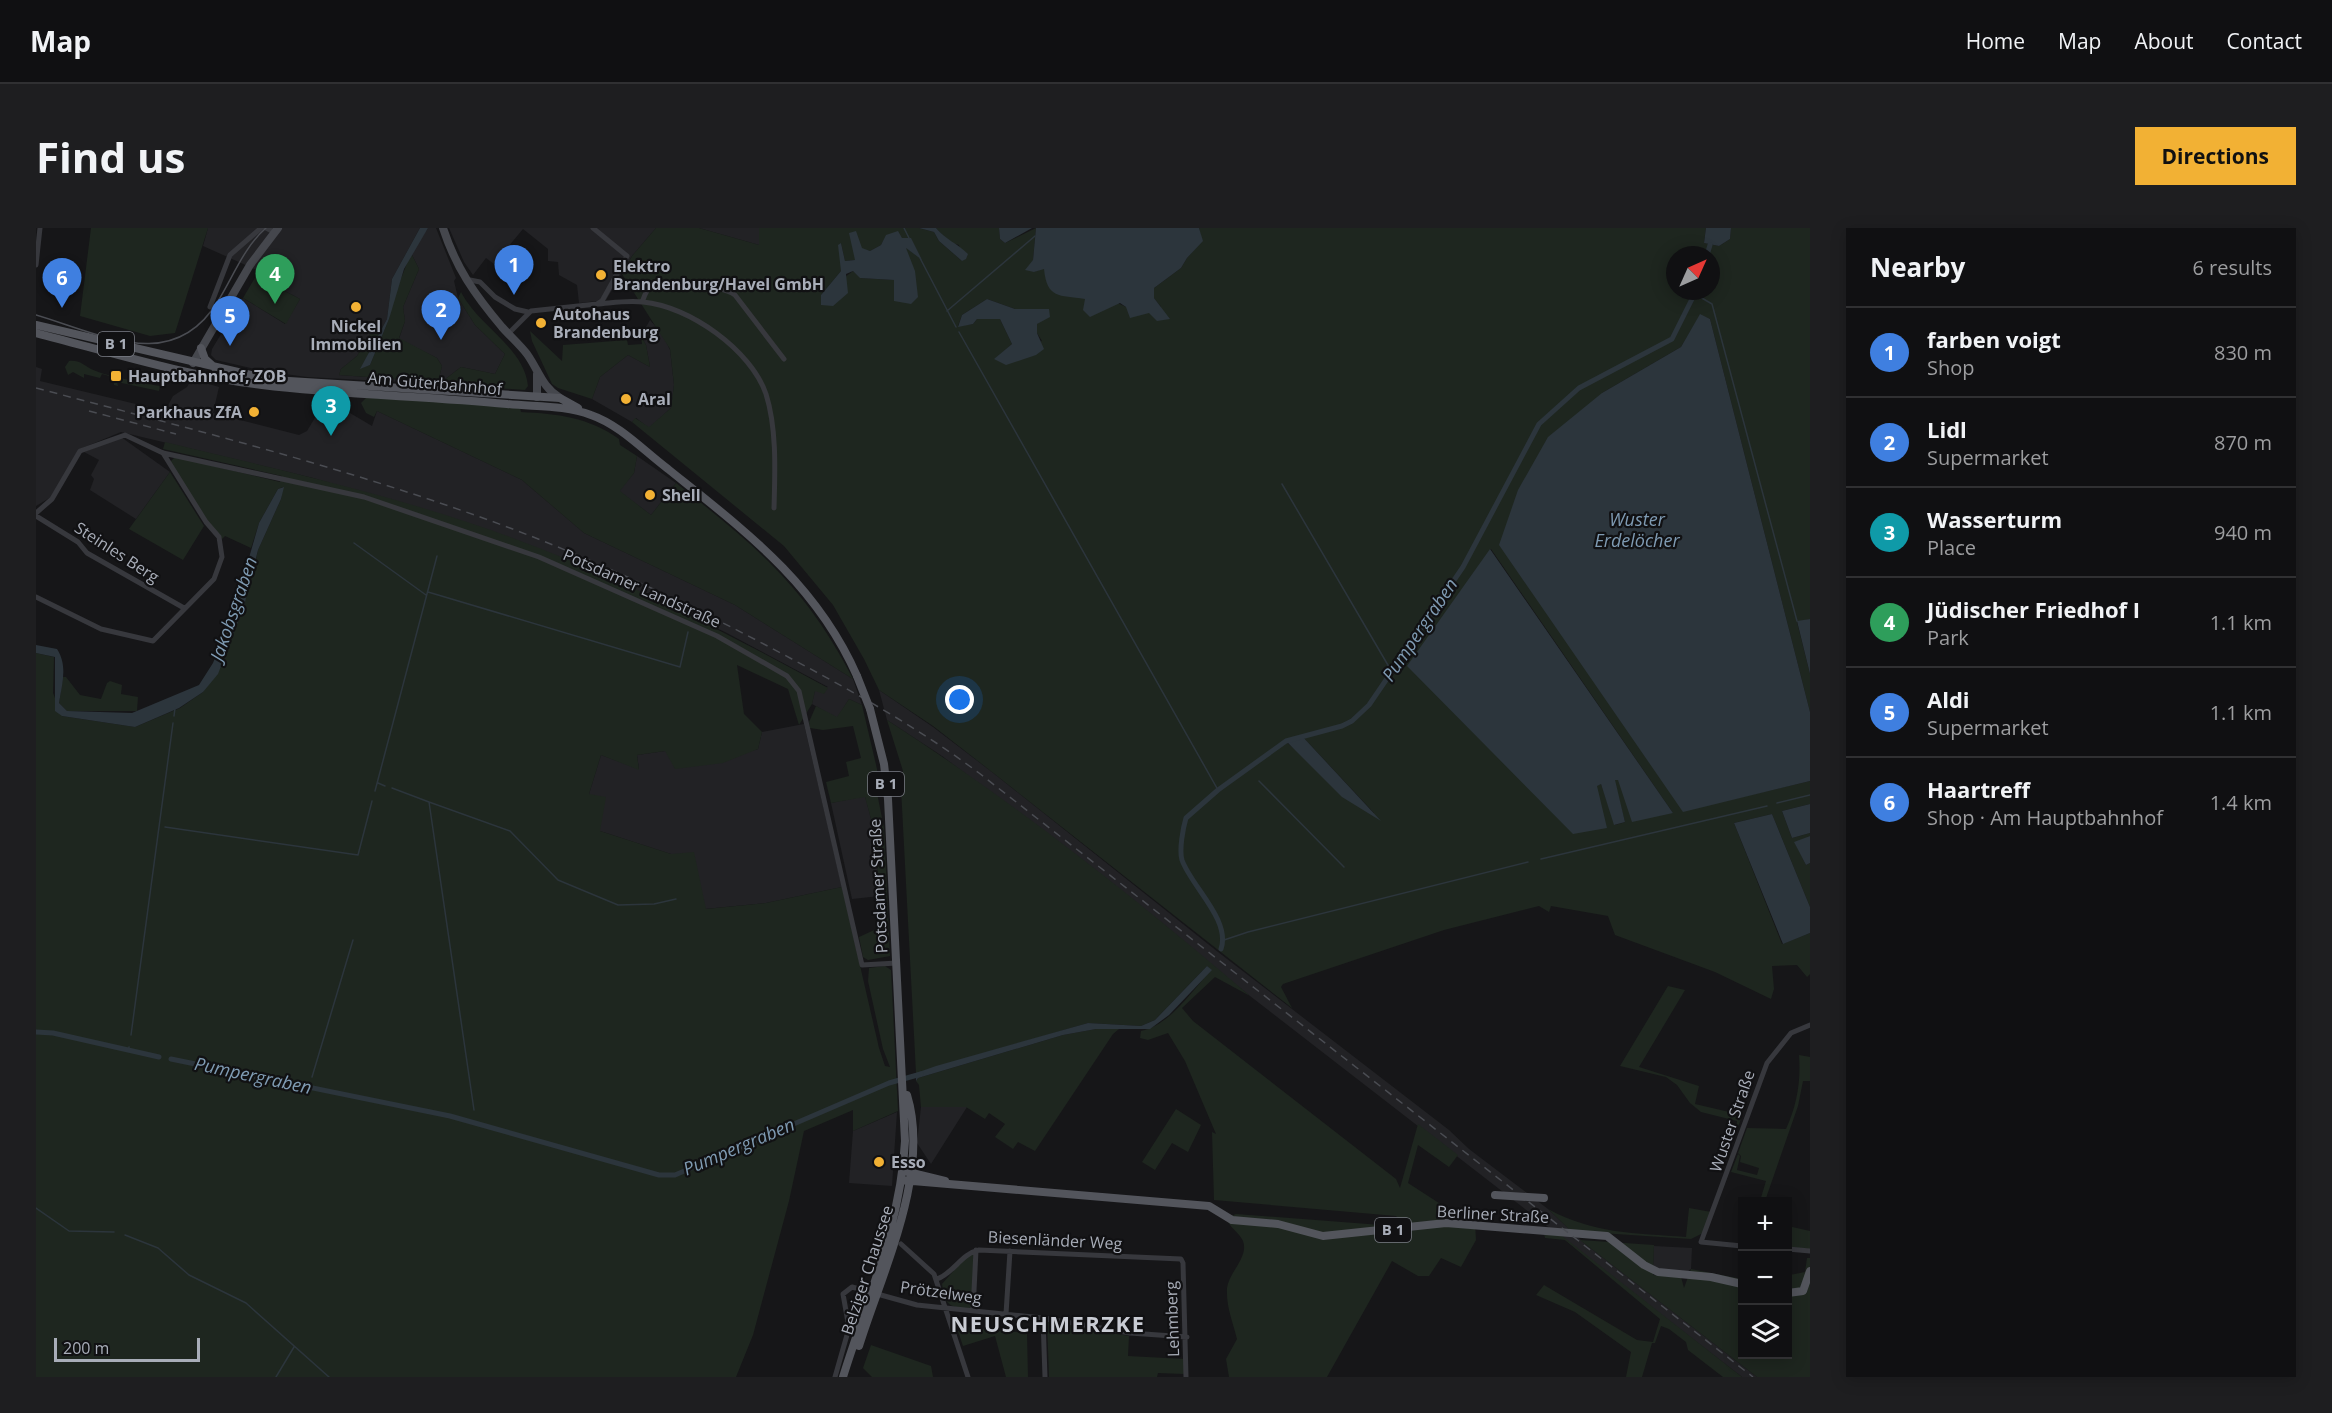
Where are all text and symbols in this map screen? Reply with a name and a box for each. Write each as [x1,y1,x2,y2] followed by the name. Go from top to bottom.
[30,22,91,60] text: Map
[1966,27,2025,55] text: Home
[2058,27,2101,55] text: Map
[2134,27,2194,55] text: About
[2227,27,2302,55] text: Contact
[2135,127,2296,185] button: Directions
[36,128,185,185] text: Find us
[494,245,534,295] pin: 1
[1666,246,1720,300] north arrow
[1870,249,1965,285] text: Nearby
[256,254,294,304] pin: 4
[2192,254,2272,281] text: 6 results
[613,255,824,295] place label: Elektro Brandenburg/Havel GmbH
[42,259,82,308] pin: 6
[594,268,608,282] marker: Elektro Brandenburg/Havel GmbH
[422,291,460,340] pin: 2
[210,296,250,346] pin: 5
[349,300,363,314] marker: Nickel Immobilien
[553,303,658,343] place label: Autohaus Brandenburg
[310,315,402,355] place label: Nickel Immobilien
[534,316,548,330] marker: Autohaus Brandenburg
[1927,324,2061,354] text: farben voigt
[98,332,134,356] road number: B 1
[1884,339,1895,366] text: 1
[2214,339,2272,366] text: 830 m
[1927,354,1975,381] text: Shop
[128,365,286,387] place label: Hauptbahnhof, ZOB
[367,366,505,400] street label: Am Güterbahnhof
[109,369,123,383] marker: Hauptbahnhof, ZOB
[312,386,350,436] pin: 3
[638,388,671,410] place label: Aral
[619,392,633,406] marker: Aral
[136,401,243,423] place label: Parkhaus ZfA
[247,405,261,419] marker: Parkhaus ZfA
[1927,414,1967,444] text: Lidl
[1884,429,1895,456] text: 2
[2214,429,2272,456] text: 870 m
[1927,444,2049,471] text: Supermarket
[662,484,701,506] place label: Shell
[643,488,657,502] marker: Shell
[1927,504,2062,534] text: Wasserturm
[1594,507,1680,552] water label: Wuster Erdelöcher
[70,516,164,588] street label: Steinles Berg
[1884,519,1895,546] text: 3
[2214,519,2272,546] text: 940 m
[1927,534,1976,561] text: Place
[560,543,724,633] street label: Potsdamer Landstraße
[203,553,262,667] water label: Jakobsgraben
[1376,573,1462,686] water label: Pumpergraben
[1927,594,2140,624] text: Jüdischer Friedhof I
[1884,609,1895,636] text: 4
[2210,609,2272,636] text: 1.1 km
[1927,624,1969,651] text: Park
[1927,684,1970,714] text: Aldi
[945,685,974,714] your location
[1884,699,1895,726] text: 5
[2210,699,2272,726] text: 1.1 km
[1927,714,2049,741] text: Supermarket
[868,772,904,796] road number: B 1
[1927,774,2030,804] text: Haartreff
[1884,789,1895,816] text: 6
[2210,789,2272,816] text: 1.4 km
[1927,804,2163,831] text: Shop · Am Hauptbahnhof
[863,818,893,954] street label: Potsdamer Straße
[192,1051,314,1099] water label: Pumpergraben
[1704,1067,1760,1175] street label: Wuster Straße
[679,1112,798,1180] water label: Pumpergraben
[891,1151,926,1173] place label: Esso
[872,1155,886,1169] marker: Esso
[1738,1197,1792,1359] map controls
[1738,1197,1792,1251] button: +
[1436,1200,1550,1228] street label: Berliner Straße
[836,1202,898,1338] street label: Belziger Chaussee
[1375,1218,1411,1242] road number: B 1
[987,1225,1123,1255] street label: Biesenländer Weg
[1738,1251,1792,1305] button: −
[899,1275,983,1309] street label: Prötzelweg
[1160,1280,1184,1357] street label: Lehmberg
[1738,1305,1792,1359] button: layers
[950,1308,1146,1338] district label: NEUSCHMERZKE
[54,1335,200,1362] scale bar
[63,1337,109,1359] text: 200 m

